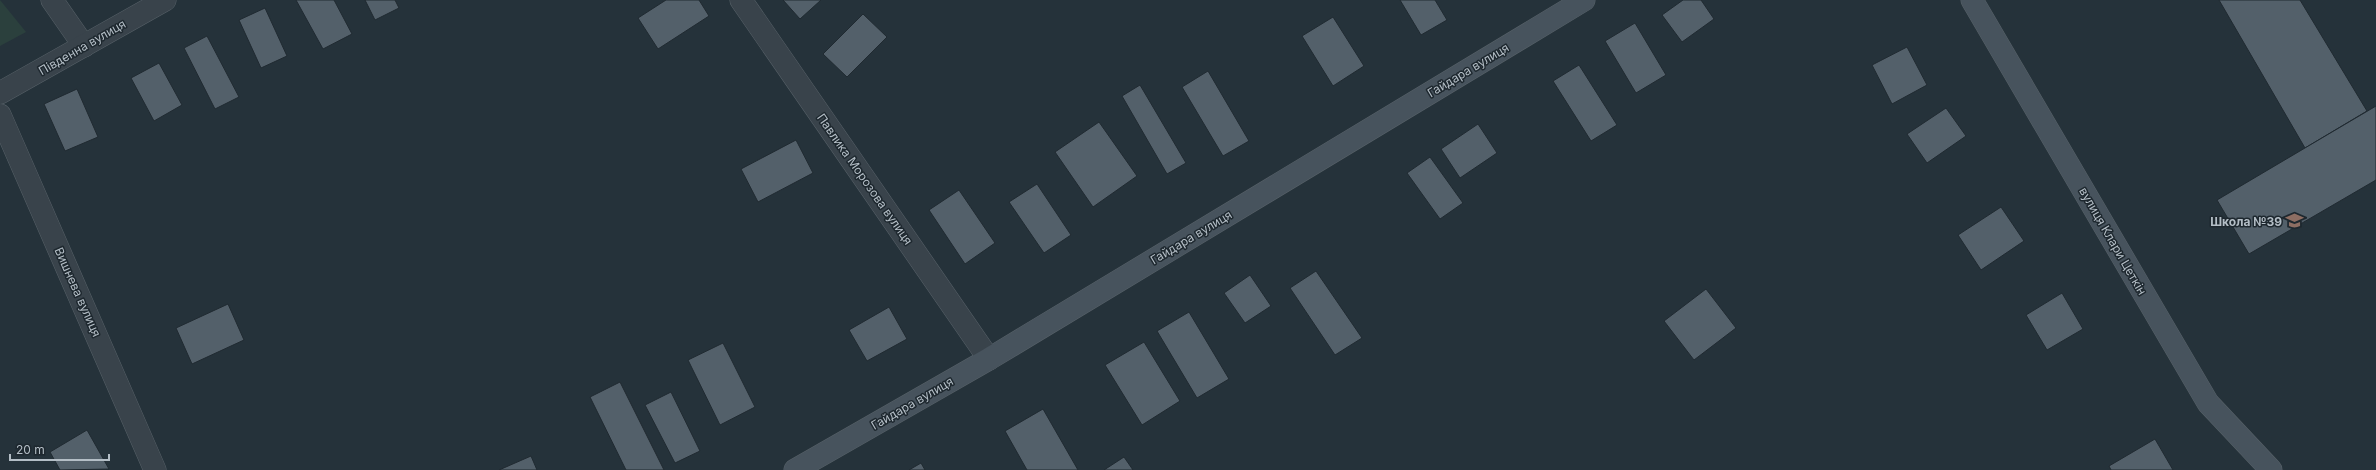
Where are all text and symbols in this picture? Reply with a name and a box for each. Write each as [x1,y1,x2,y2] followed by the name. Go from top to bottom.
[36,16,128,78] street label: Південна вулиця
[1424,40,1512,100] street label: Гайдара вулиця
[814,111,916,247] street label: Павлика Морозова вулиця
[2076,185,2150,297] street label: вулиця Клари Цеткін
[1147,207,1235,267] street label: Гайдара вулиця
[2285,211,2305,231] school or university icon: Школа №39
[2210,214,2282,229] place label: Школа №39
[52,245,104,339] street label: Вишнева вулиця
[868,373,956,433] street label: Гайдара вулиця
[10,436,109,462] scale bar
[16,442,45,457] text: 20 m

